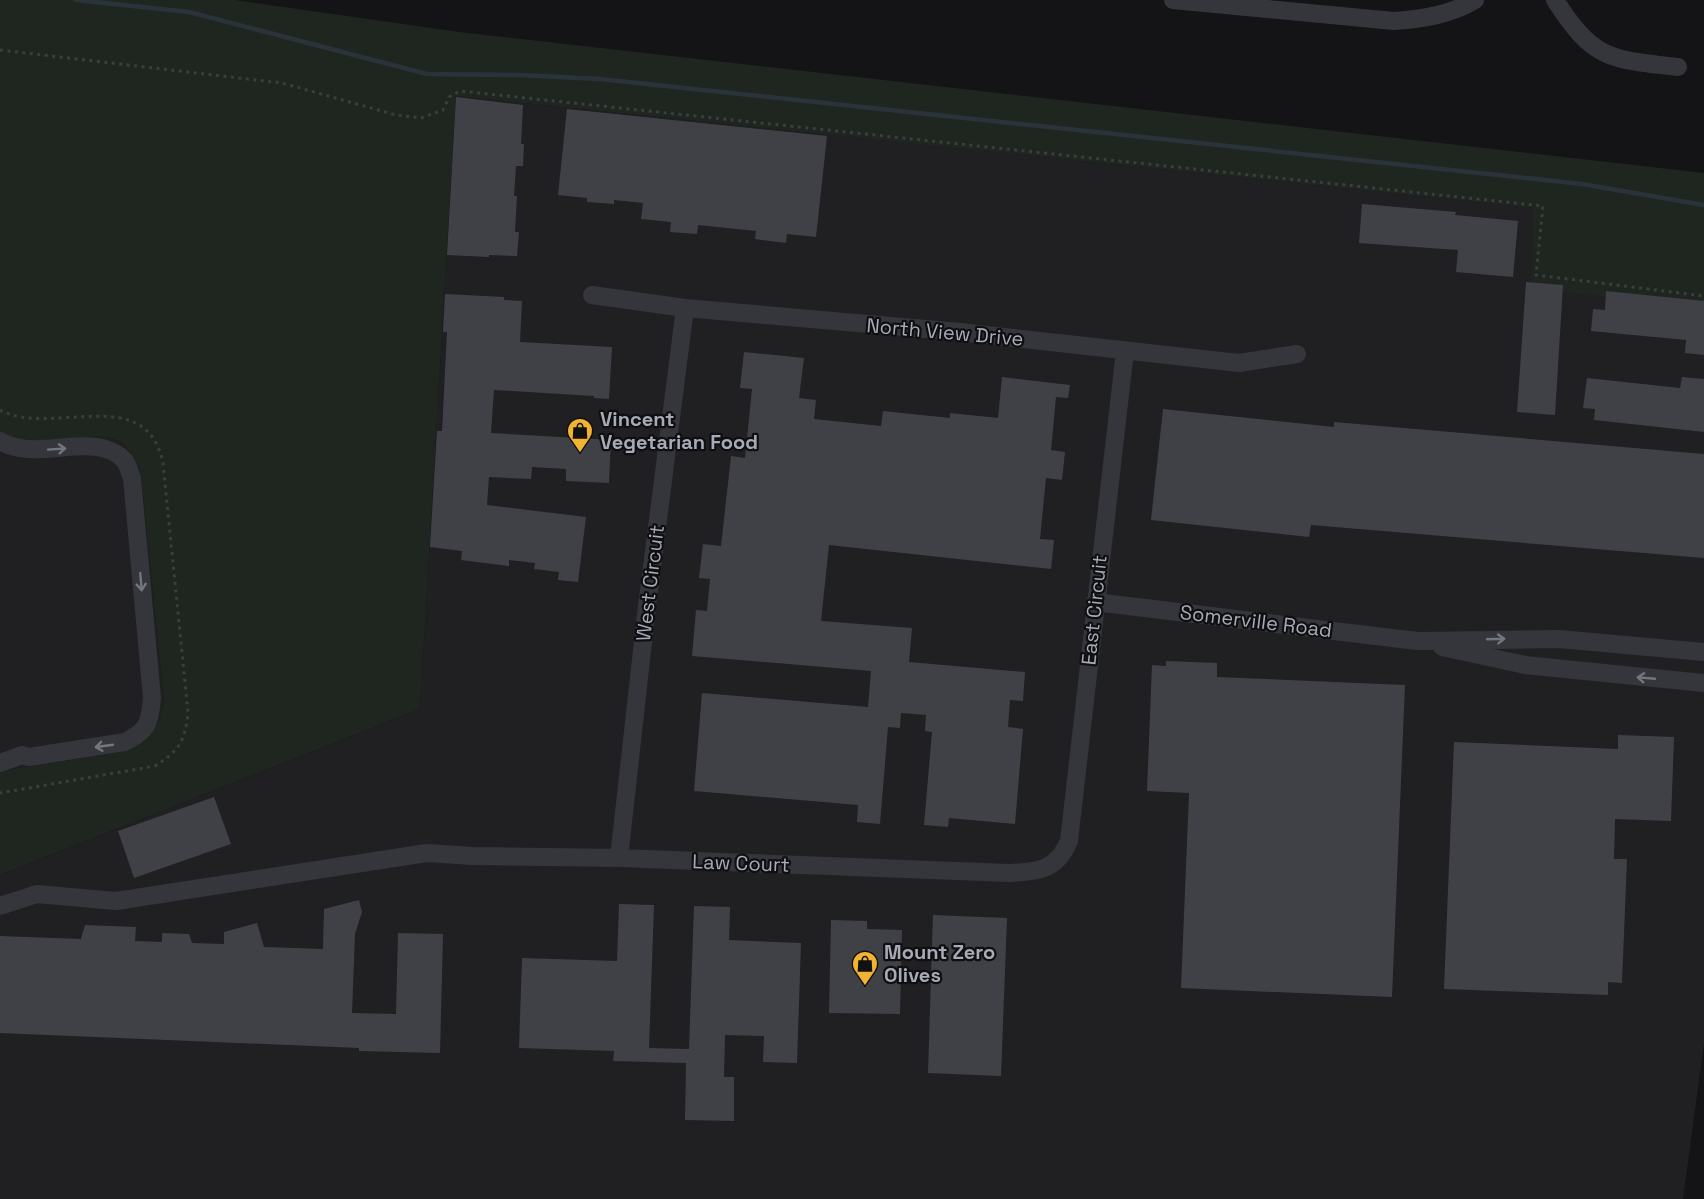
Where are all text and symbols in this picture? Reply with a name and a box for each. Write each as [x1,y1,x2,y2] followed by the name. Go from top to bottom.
[865,312,1025,352] street label: North View Drive
[600,406,758,455] place label: Vincent Vegetarian Food
[565,416,595,454] shop icon: Vincent Vegetarian Food
[46,443,66,454] one-way arrow
[630,523,670,643] street label: West Circuit
[1075,554,1113,666] street label: East Circuit
[136,571,147,591] one-way arrow
[1179,599,1333,643] street label: Somerville Road
[1486,634,1506,645] one-way arrow
[1636,672,1656,683] one-way arrow
[94,740,114,751] one-way arrow
[692,848,790,878] street label: Law Court
[884,939,995,988] place label: Mount Zero Olives
[850,949,880,987] shop icon: Mount Zero Olives

